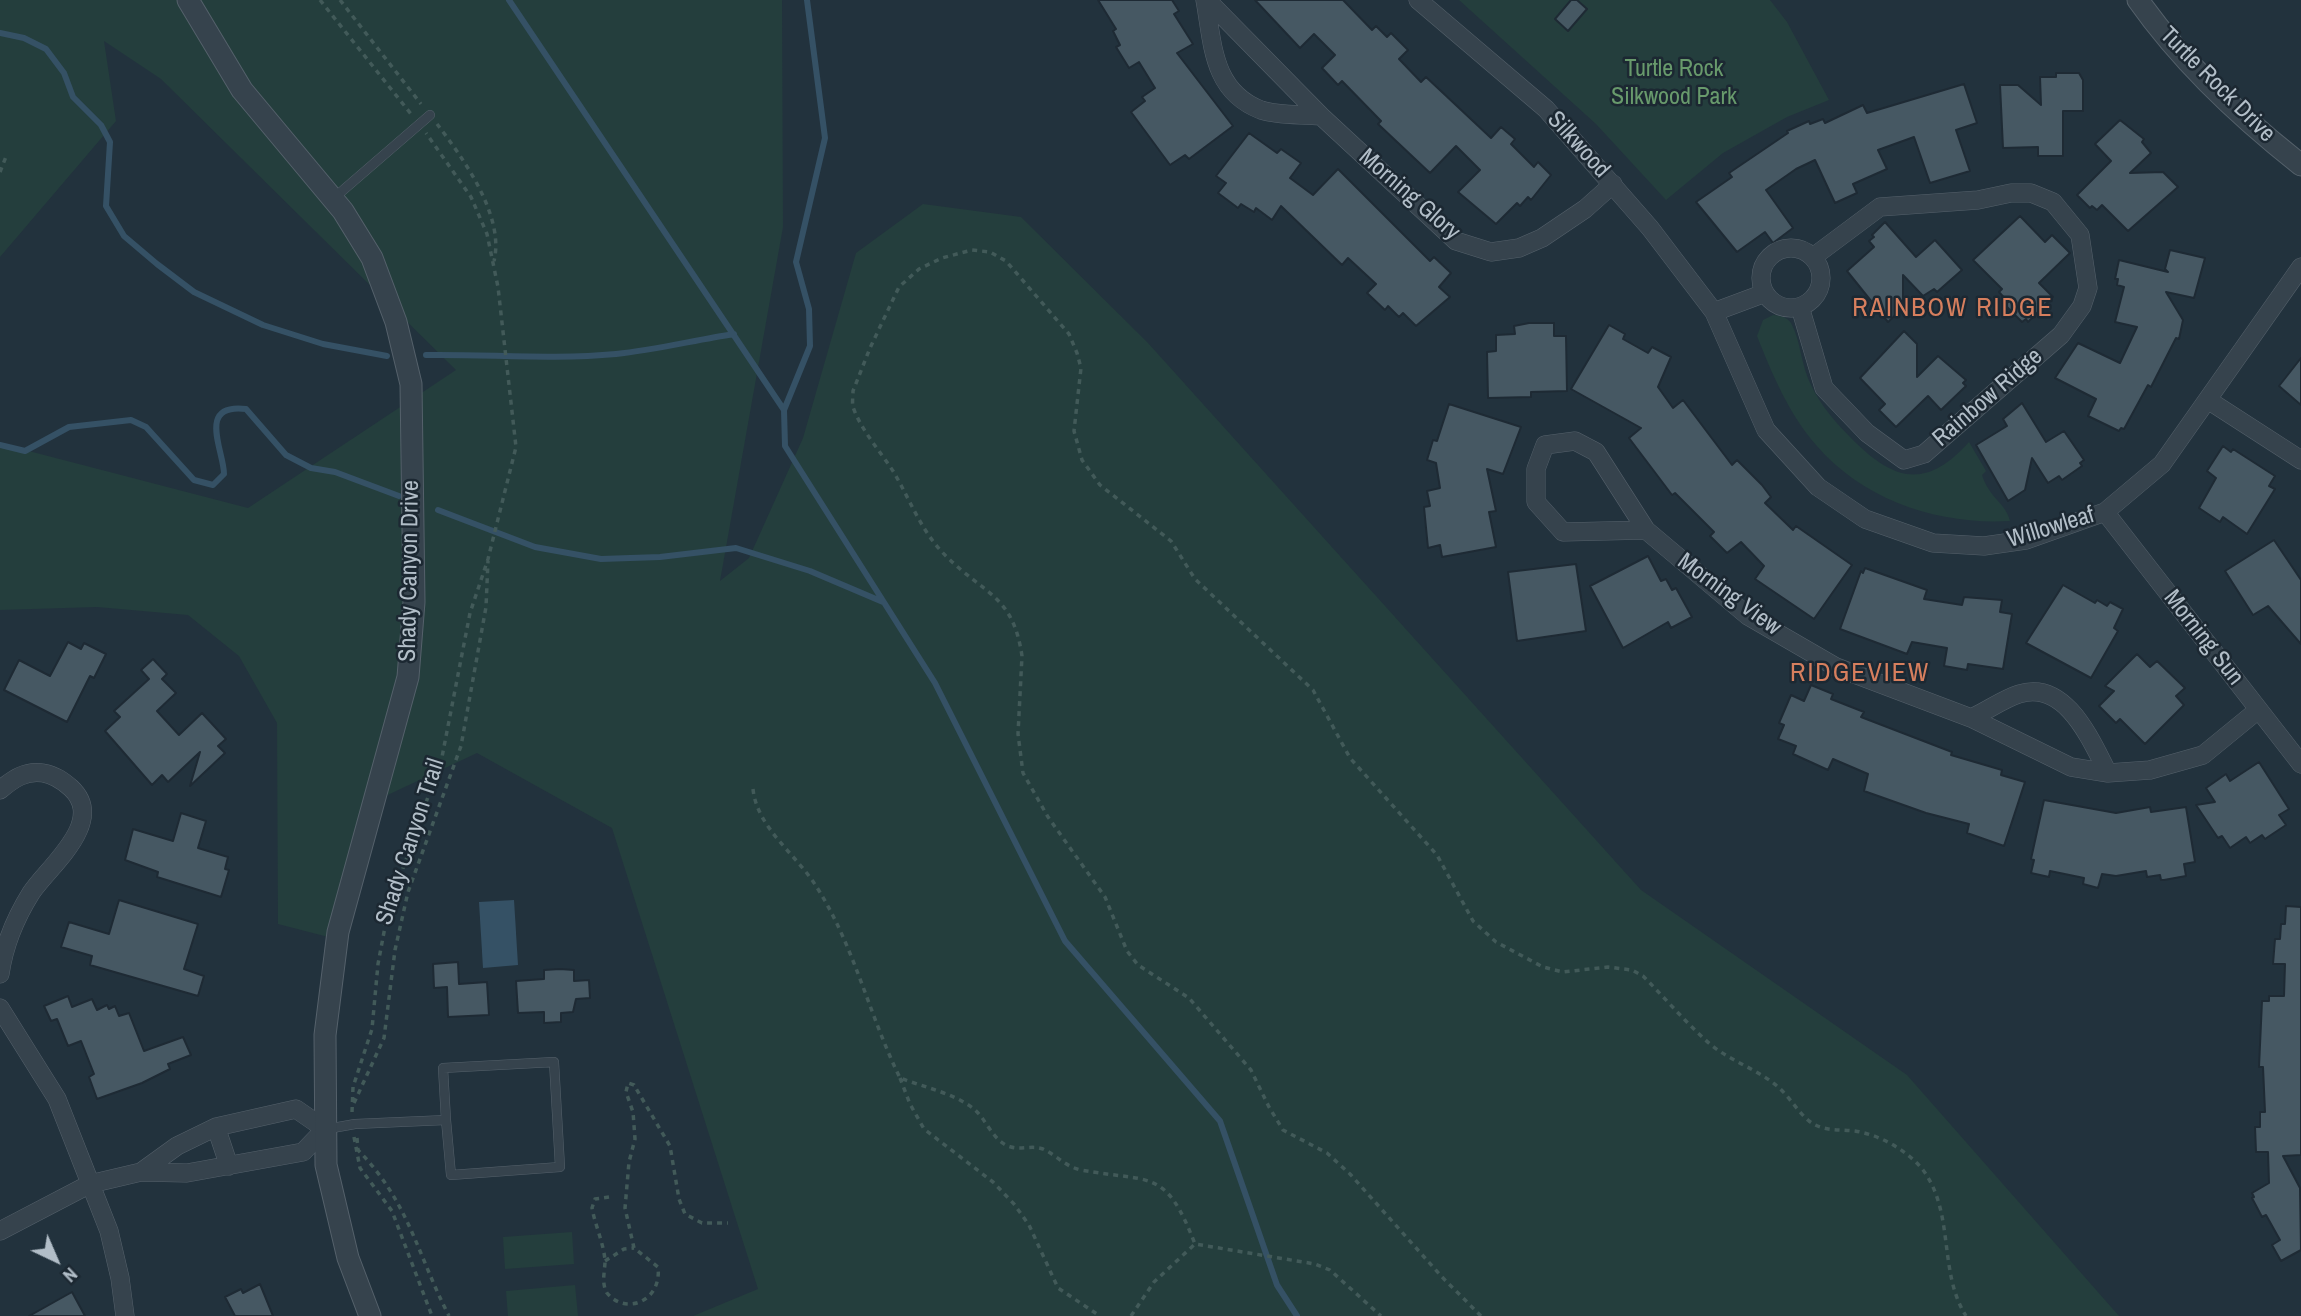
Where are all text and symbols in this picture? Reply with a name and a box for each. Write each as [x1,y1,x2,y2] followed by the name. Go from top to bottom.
[2153,21,2281,149] street label: Turtle Rock Drive
[1611,56,1737,112] park label: Turtle Rock Silkwood Park
[1541,106,1615,184] street label: Silkwood
[1353,143,1465,247] street label: Morning Glory
[1854,293,2052,325] district label: RAINBOW RIDGE
[1927,343,2049,453] street label: Rainbow Ridge
[394,480,426,662] street label: Shady Canyon Drive
[2004,501,2098,555] street label: Willowleaf
[1672,548,1786,642] street label: Morning View
[2157,585,2249,691] street label: Morning Sun
[1791,658,1929,690] district label: RIDGEVIEW
[371,755,451,929] street label: Shady Canyon Trail
[21,1225,91,1295] north arrow
[58,1262,84,1288] text: N

